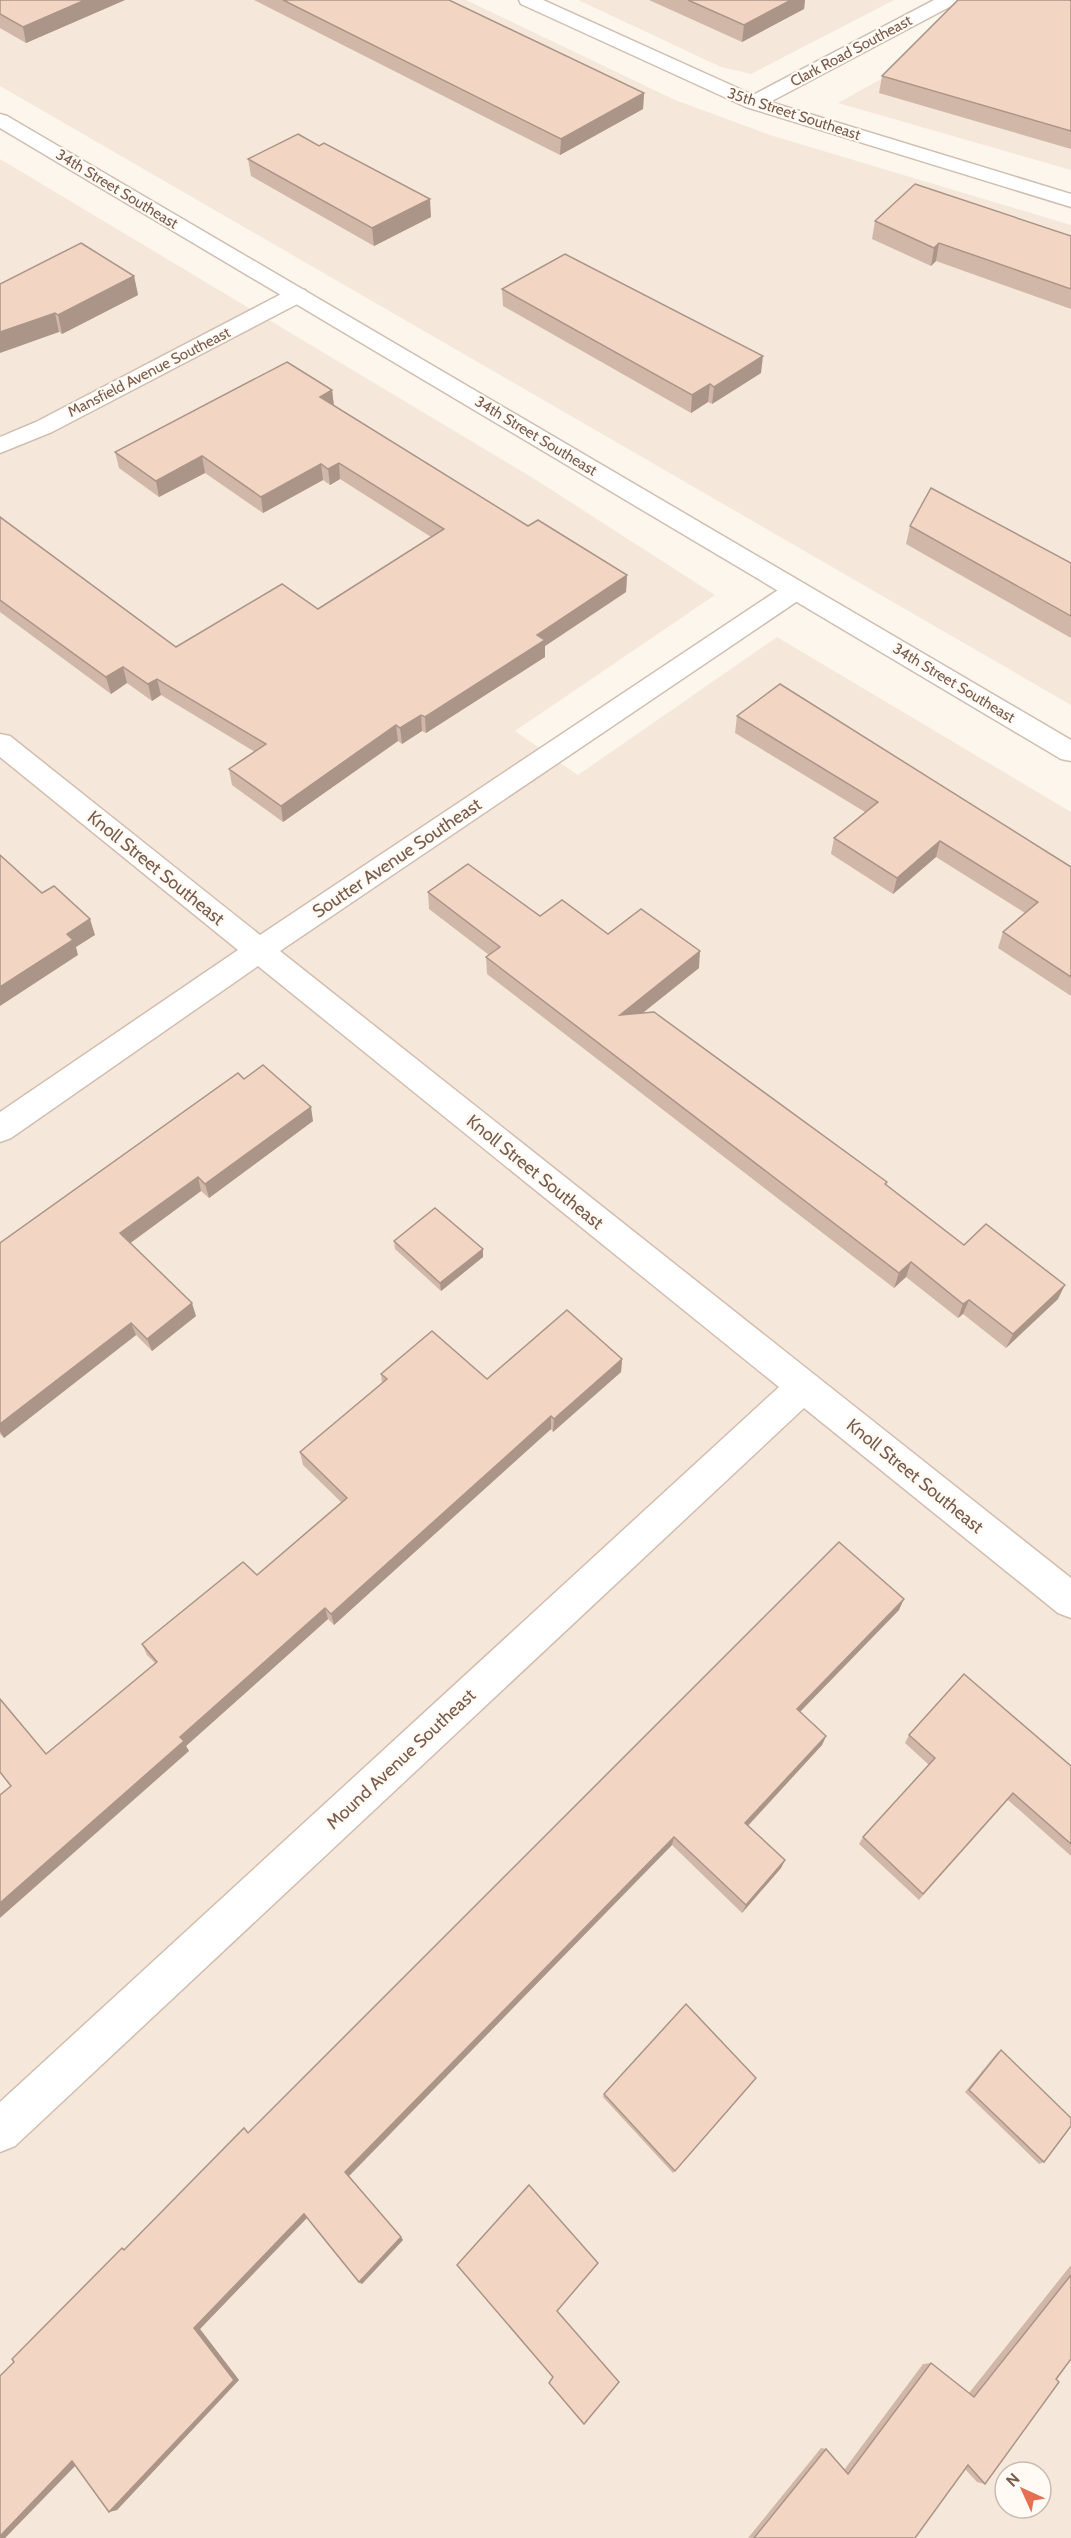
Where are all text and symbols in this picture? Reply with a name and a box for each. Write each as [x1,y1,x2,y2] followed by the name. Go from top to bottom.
[787,11,915,91] street label: Clark Road Southeast
[725,84,863,144] street label: 35th Street Southeast
[53,145,181,233] street label: 34th Street Southeast
[65,323,233,421] street label: Mansfield Avenue Southeast
[472,392,600,480] street label: 34th Street Southeast
[890,639,1018,727] street label: 34th Street Southeast
[308,793,486,923] street label: Soutter Avenue Southeast
[83,806,229,930] street label: Knoll Street Southeast
[462,1110,608,1234] street label: Knoll Street Southeast
[842,1414,988,1538] street label: Knoll Street Southeast
[322,1684,480,1834] street label: Mound Avenue Southeast
[993,2460,1053,2520] north arrow
[1002,2469,1023,2490] text: N

